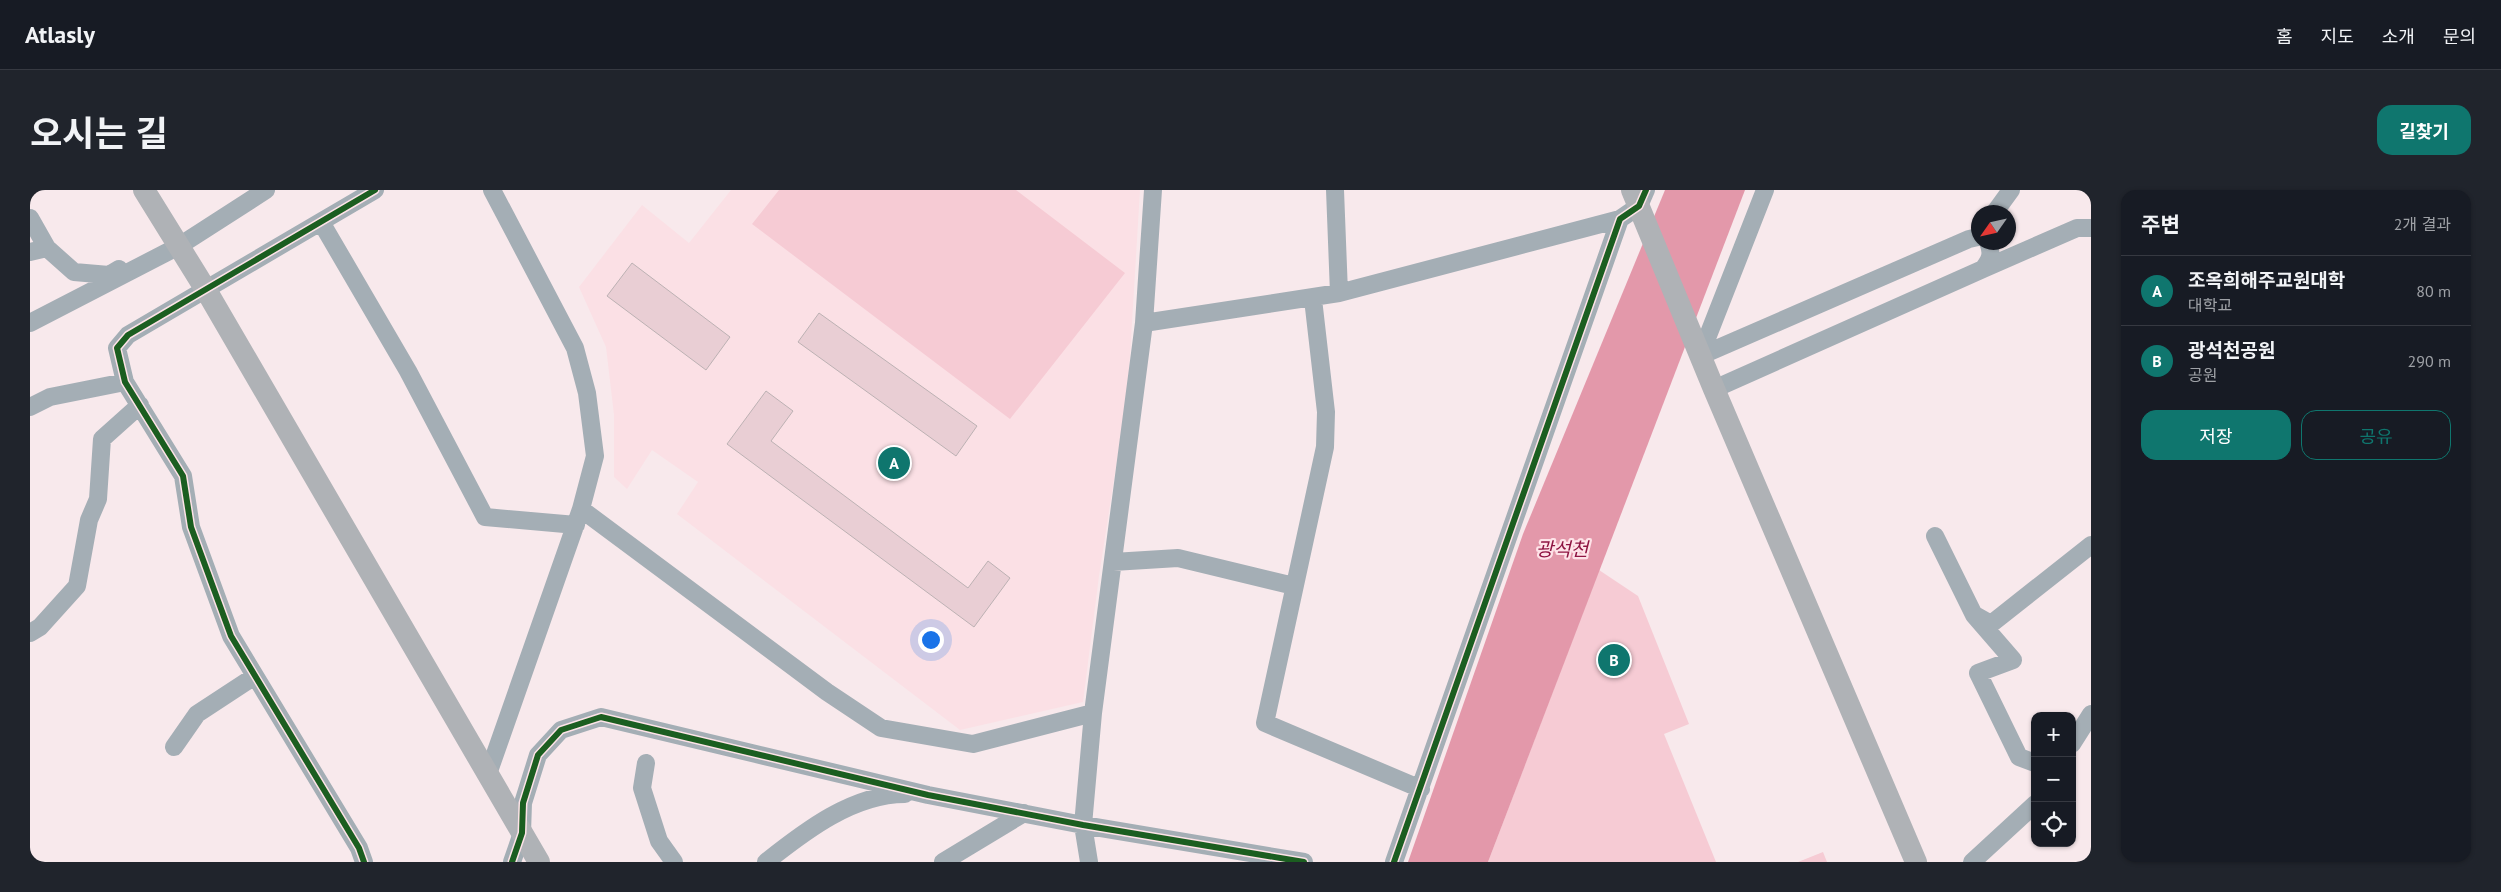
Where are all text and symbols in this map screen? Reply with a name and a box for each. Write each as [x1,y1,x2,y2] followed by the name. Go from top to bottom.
[25,19,95,50] text: Atlasly
[2276,25,2293,48] text: 홈
[2321,25,2354,48] text: 지도
[2382,25,2415,48] text: 소개
[2443,25,2476,48] text: 문의
[2377,105,2471,155] button: 길찾기
[30,110,168,156] text: 오시는 길
[1971,205,2016,250] north arrow
[2141,211,2180,238] text: 주변
[2394,214,2451,234] text: 2개 결과
[2188,268,2345,292] text: 조옥희해주교원대학
[2152,281,2162,301] text: A
[2416,281,2451,301] text: 80 m
[2188,295,2232,315] text: 대학교
[2188,338,2275,362] text: 광석천공원
[2152,351,2162,371] text: B
[2408,351,2451,371] text: 290 m
[2188,365,2217,385] text: 공원
[2141,410,2291,460] button: 저장
[2301,410,2451,460] button: 공유
[878,444,910,482] pin: A
[1536,537,1590,561] water label: 광석천
[918,627,944,653] your location
[1598,641,1630,679] pin: B
[2031,712,2076,847] map controls
[2031,712,2076,757] button: +
[2031,757,2076,802] button: −
[2031,802,2076,847] button: locate

